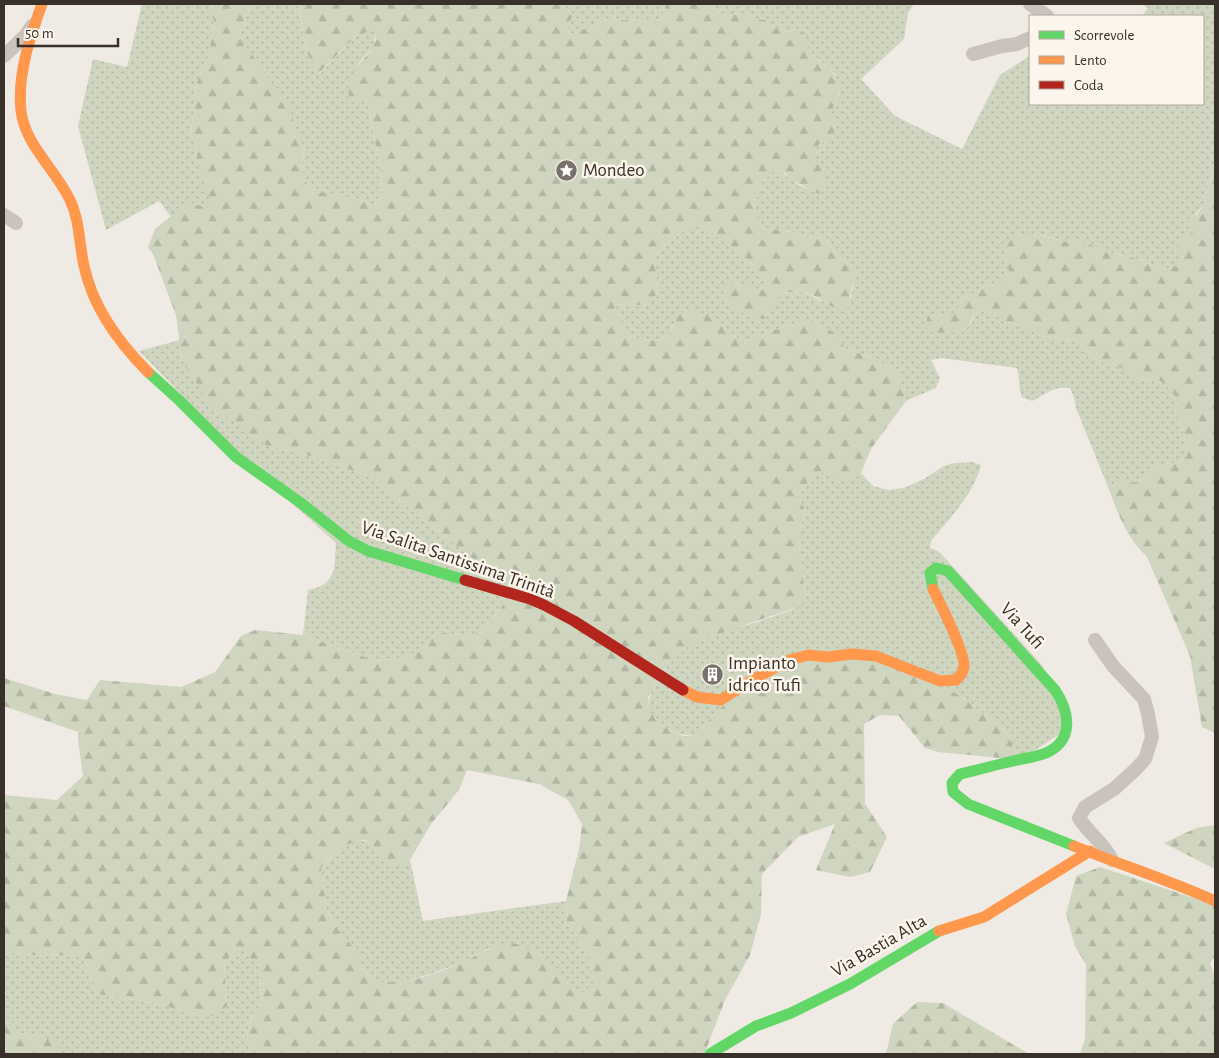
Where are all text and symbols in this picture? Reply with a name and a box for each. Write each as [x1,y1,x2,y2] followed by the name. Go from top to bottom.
[18,15,118,47] scale bar
[1029,15,1204,105] legend
[25,26,54,41] text: 50 m
[1074,28,1135,43] text: Scorrevole
[1074,53,1107,68] text: Lento
[1074,78,1104,93] text: Coda
[555,158,579,182] place icon: Mondeo
[583,161,644,180] place label: Mondeo
[359,518,557,602] street label: Via Salita Santissima Trinità
[996,599,1048,653] street label: Via Tufi
[728,654,801,695] place label: Impianto idrico Tufi
[700,662,724,686] building icon: Impianto idrico Tufi
[828,911,930,981] street label: Via Bastia Alta

